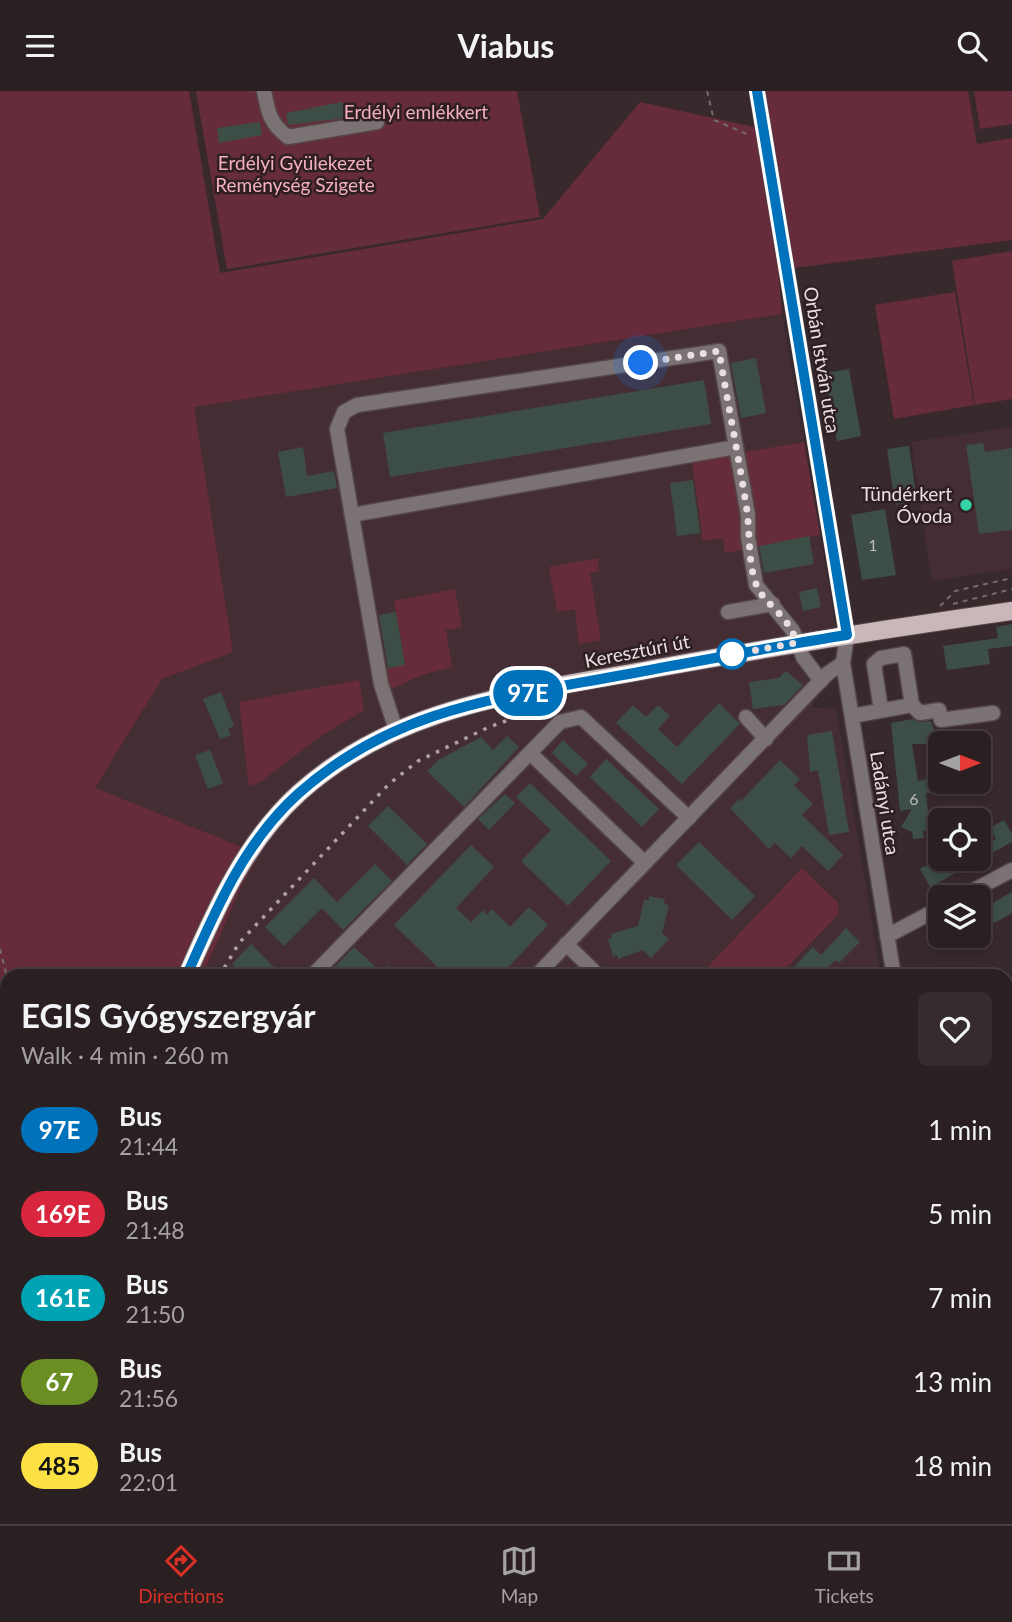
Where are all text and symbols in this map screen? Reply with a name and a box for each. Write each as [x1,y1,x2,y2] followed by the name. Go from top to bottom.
[458,26,554,65] text: Viabus
[21,27,59,65] icon: menu
[953,27,991,65] icon: search
[344,100,488,123] park label: Erdélyi emlékkert
[215,151,375,196] park label: Erdélyi Gyülekezet Reménység Szigete
[800,285,845,435] street label: Orbán István utca
[623,345,658,380] your location
[861,482,952,527] place label: Tündérkert Óvoda
[958,497,974,513] marker: Tündérkert Óvoda
[868,535,878,554] house number: 1
[582,629,692,672] street label: Keresztúri út
[717,639,747,669] unlabelled marker
[488,670,568,716] line badge: 97E
[507,678,549,707] text: 97E
[928,731,990,795] north arrow
[928,731,991,948] map controls
[866,749,905,856] street label: Ladányi utca
[909,789,919,808] house number: 6
[928,808,991,871] button: locate
[928,885,991,948] button: layers
[918,992,992,1066] button: heart
[21,995,316,1035] text: EGIS Gyógyszergyár
[21,1041,229,1069] text: Walk · 4 min · 260 m
[119,1100,162,1132] text: Bus
[928,1114,992,1146] text: 1 min
[39,1115,80,1144] text: 97E
[119,1132,178,1160] text: 21:44
[126,1184,169,1216] text: Bus
[928,1198,992,1230] text: 5 min
[35,1199,91,1228] text: 169E
[126,1216,185,1244] text: 21:48
[126,1268,169,1300] text: Bus
[928,1282,992,1314] text: 7 min
[35,1283,91,1312] text: 161E
[126,1300,185,1328] text: 21:50
[119,1352,162,1384] text: Bus
[913,1366,992,1398] text: 13 min
[46,1367,73,1396] text: 67
[119,1384,178,1412] text: 21:56
[119,1436,162,1468] text: Bus
[913,1450,992,1482] text: 18 min
[39,1451,80,1480] text: 485
[119,1468,178,1496] text: 22:01
[138,1542,224,1607] tab: Directions
[500,1542,538,1607] tab: Map
[815,1542,874,1607] tab: Tickets

